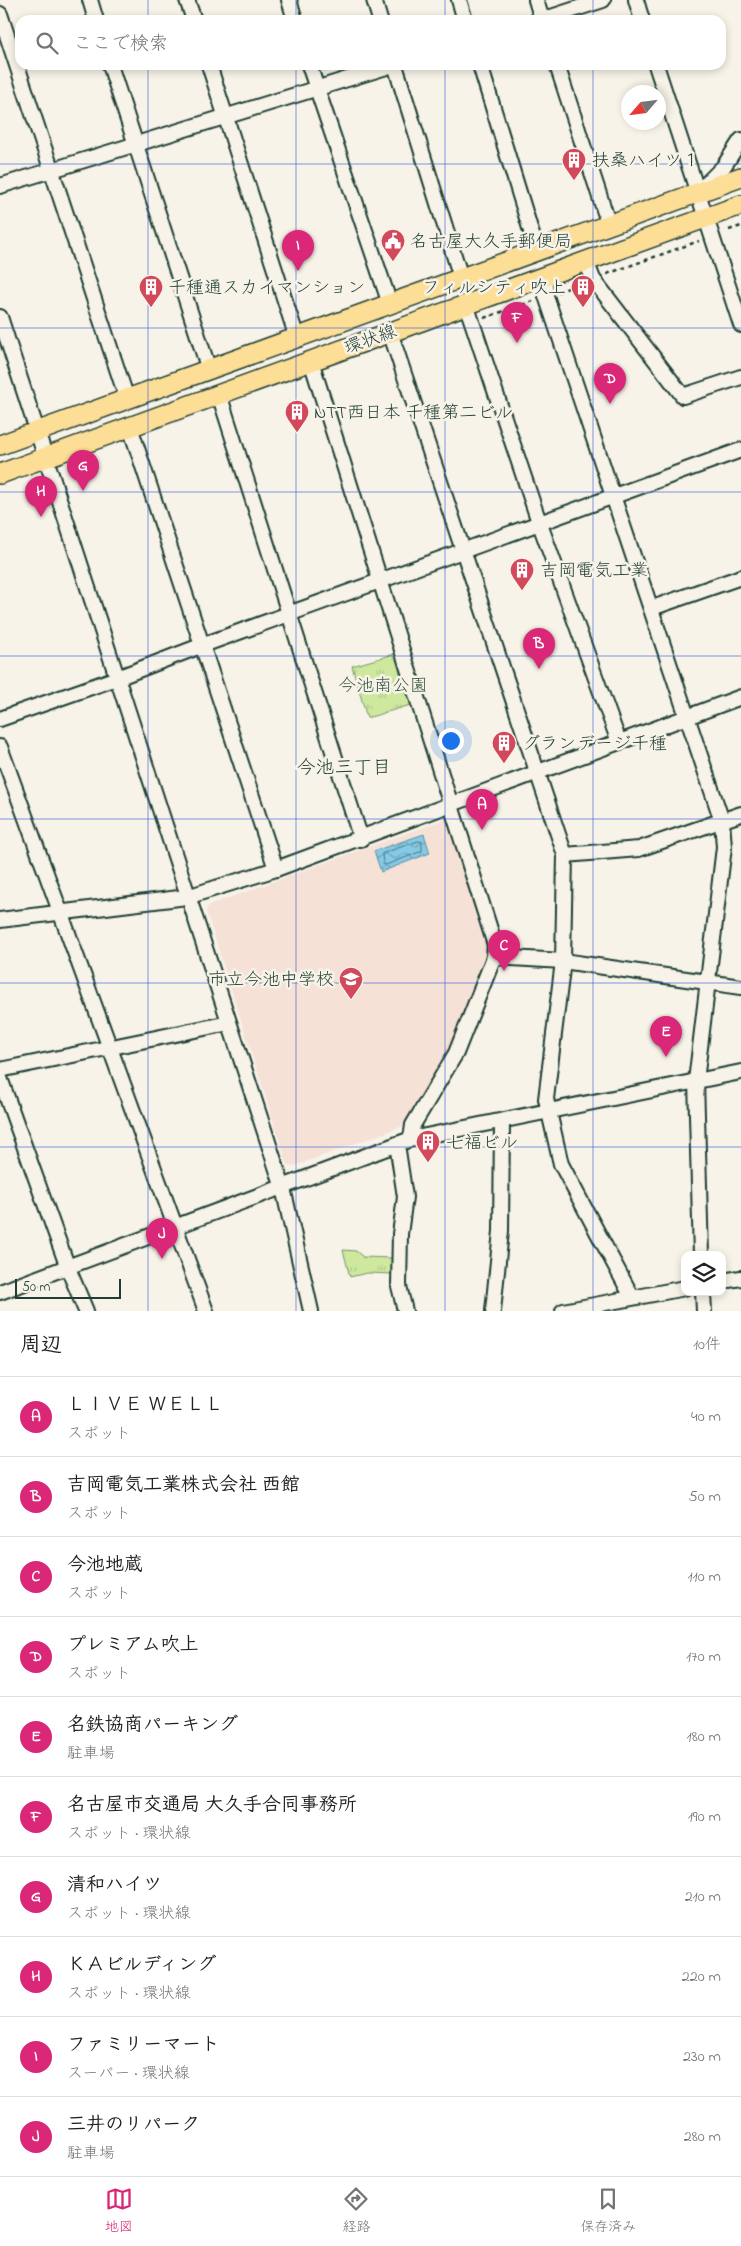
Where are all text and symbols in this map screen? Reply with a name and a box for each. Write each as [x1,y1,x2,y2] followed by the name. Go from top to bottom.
[15,15,726,70] search box
[33,29,61,57] icon: search
[73,31,168,58] text: ここで検索
[621,85,666,130] north arrow
[561,147,587,181] building icon: 扶桑ハイツ１
[592,149,700,175] place label: 扶桑ハイツ１
[380,228,406,262] public building icon: 名古屋大久手郵便局
[282,230,314,271] pin: I
[410,230,572,256] place label: 名古屋大久手郵便局
[138,274,164,308] building icon: 千種通スカイマンション
[570,274,596,308] building icon: フィルシティ吹上
[168,276,365,302] place label: 千種通スカイマンション
[422,276,566,302] place label: フィルシティ吹上
[501,302,533,343] pin: F
[341,319,401,362] street label: 環状線
[594,363,626,404] pin: D
[284,399,310,433] building icon: NTT西日本 千種第二ビル
[314,401,513,427] place label: NTT西日本 千種第二ビル
[67,450,99,491] pin: G
[25,476,57,517] pin: H
[509,557,535,591] building icon: 吉岡電気工業
[540,559,648,585] place label: 吉岡電気工業
[523,628,555,669] pin: B
[338,674,428,700] park label: 今池南公園
[438,728,464,754] your location
[491,730,517,764] building icon: グランデージ千種
[522,732,667,758] place label: グランデージ千種
[296,755,392,782] district label: 今池三丁目
[466,789,498,830] pin: A
[488,930,520,971] pin: C
[338,966,364,1000] school or university icon: 市立今池中学校
[208,968,334,994] place label: 市立今池中学校
[650,1016,682,1057] pin: E
[415,1129,441,1163] building icon: 七福ビル
[446,1131,518,1157] place label: 七福ビル
[146,1218,178,1259] pin: J
[681,1251,726,1296] map controls
[681,1251,726,1296] button: layers
[15,1276,121,1299] scale bar
[22,1277,50,1298] text: 50 m
[20,1331,62,1361] text: 周辺
[693,1333,721,1357] text: 10件
[67,1392,224,1419] text: ＬＩＶＥ ＷＥＬＬ
[31,1405,41,1429] text: A
[691,1405,721,1429] text: 40 m
[67,1422,131,1446] text: スポット
[67,1472,300,1499] text: 吉岡電気工業株式会社 西館
[31,1485,41,1509] text: B
[689,1485,721,1509] text: 50 m
[67,1502,131,1526] text: スポット
[67,1552,143,1579] text: 今池地蔵
[32,1565,40,1589] text: C
[687,1565,721,1589] text: 110 m
[67,1582,131,1606] text: スポット
[67,1632,199,1659] text: プレミアム吹上
[30,1645,42,1669] text: D
[686,1645,721,1669] text: 170 m
[67,1662,131,1686] text: スポット
[67,1712,238,1739] text: 名鉄協商パーキング
[31,1725,41,1749] text: E
[687,1725,721,1749] text: 180 m
[67,1742,115,1766] text: 駐車場
[67,1792,357,1819] text: 名古屋市交通局 大久手合同事務所
[31,1805,41,1829] text: F
[688,1805,721,1829] text: 190 m
[67,1822,190,1846] text: スポット · 環状線
[67,1872,162,1899] text: 清和ハイツ
[31,1885,41,1909] text: G
[685,1885,721,1909] text: 210 m
[67,1902,190,1926] text: スポット · 環状線
[67,1952,216,1979] text: ＫＡビルディング
[31,1965,41,1989] text: H
[682,1965,721,1989] text: 220 m
[67,1982,190,2006] text: スポット · 環状線
[67,2032,220,2059] text: ファミリーマート
[34,2045,38,2069] text: I
[683,2045,721,2069] text: 230 m
[67,2062,190,2086] text: スーパー · 環状線
[67,2112,200,2139] text: 三井のリパーク
[32,2125,40,2149] text: J
[684,2125,721,2149] text: 280 m
[67,2142,115,2166] text: 駐車場
[105,2185,133,2238] tab: 地図
[342,2185,370,2238] tab: 経路
[580,2185,636,2238] tab: 保存済み

